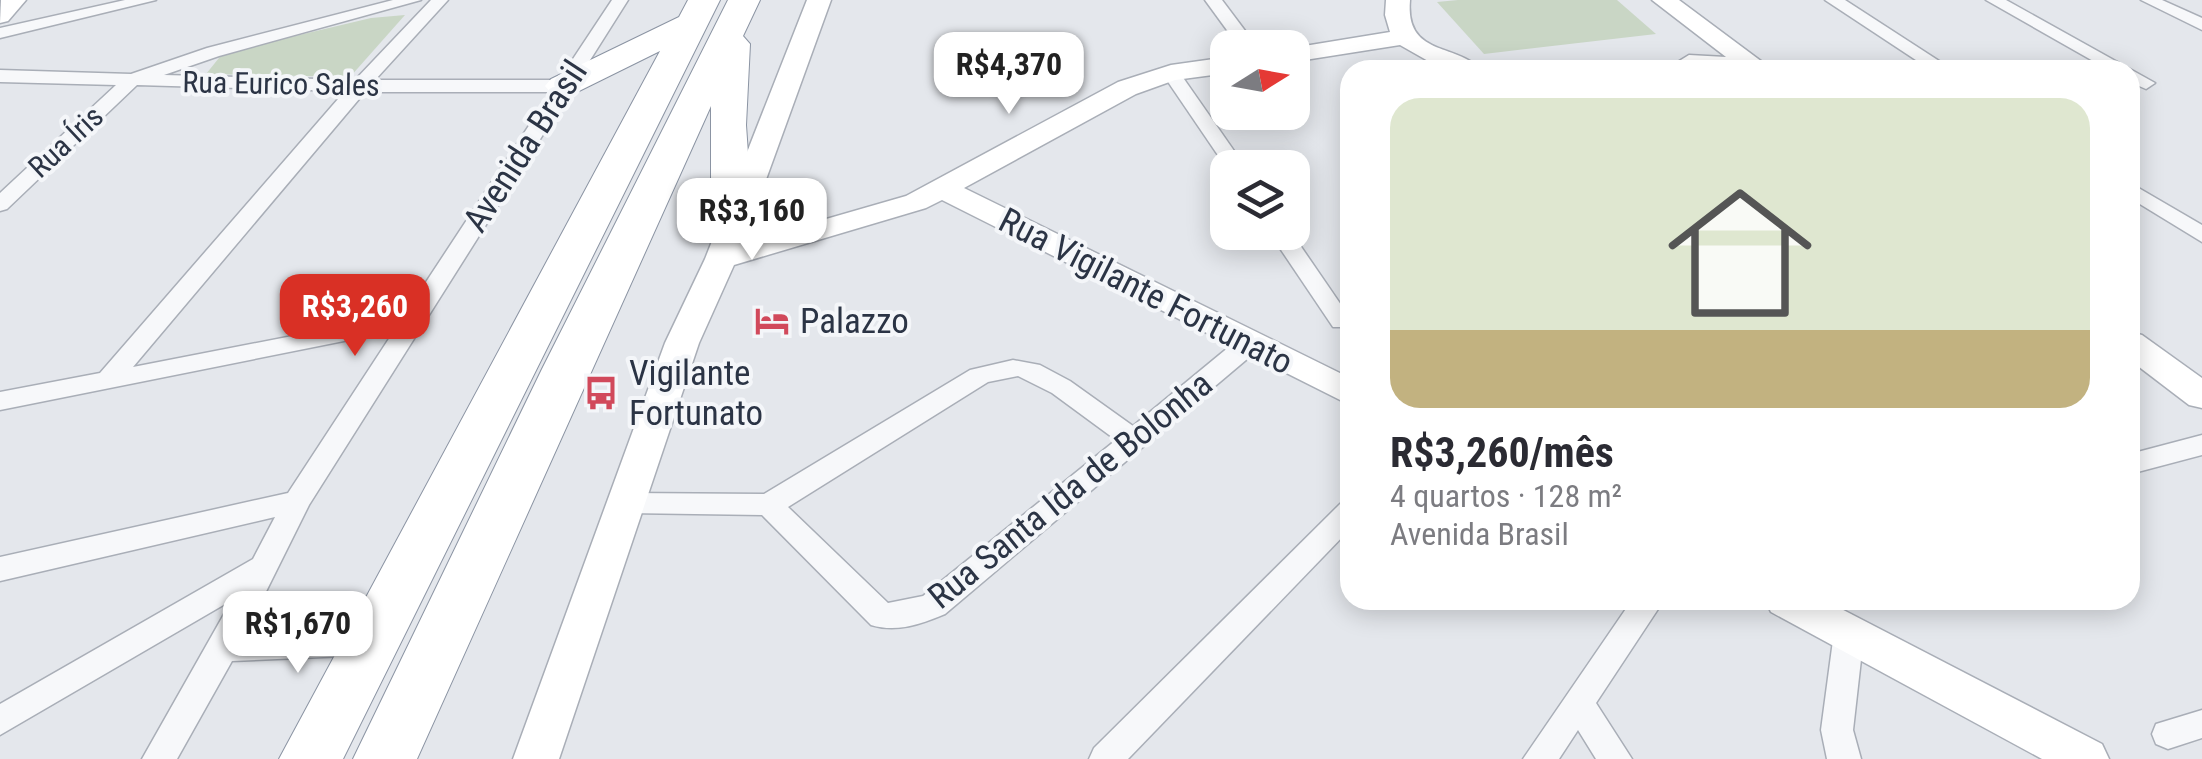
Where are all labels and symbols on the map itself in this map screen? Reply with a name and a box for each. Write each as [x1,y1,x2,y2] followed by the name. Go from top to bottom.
[1210,30,1310,130] north arrow
[917,32,1101,117] pin: R$4,370
[455,53,596,239] street label: Avenida Brasil
[182,64,380,103] street label: Rua Eurico Sales
[21,99,110,185] street label: Rua Íris
[660,178,844,263] pin: R$3,160
[992,200,1299,383] street label: Rua Vigilante Fortunato
[263,274,447,359] pin: R$3,260
[800,301,909,342] place label: Palazzo
[753,302,791,340] hotel icon: Palazzo
[629,353,763,434] place label: Vigilante Fortunato
[920,363,1220,617] street label: Rua Santa Ida de Bolonha
[582,374,620,412] bus stop icon: Vigilante Fortunato
[206,591,390,676] pin: R$1,670

